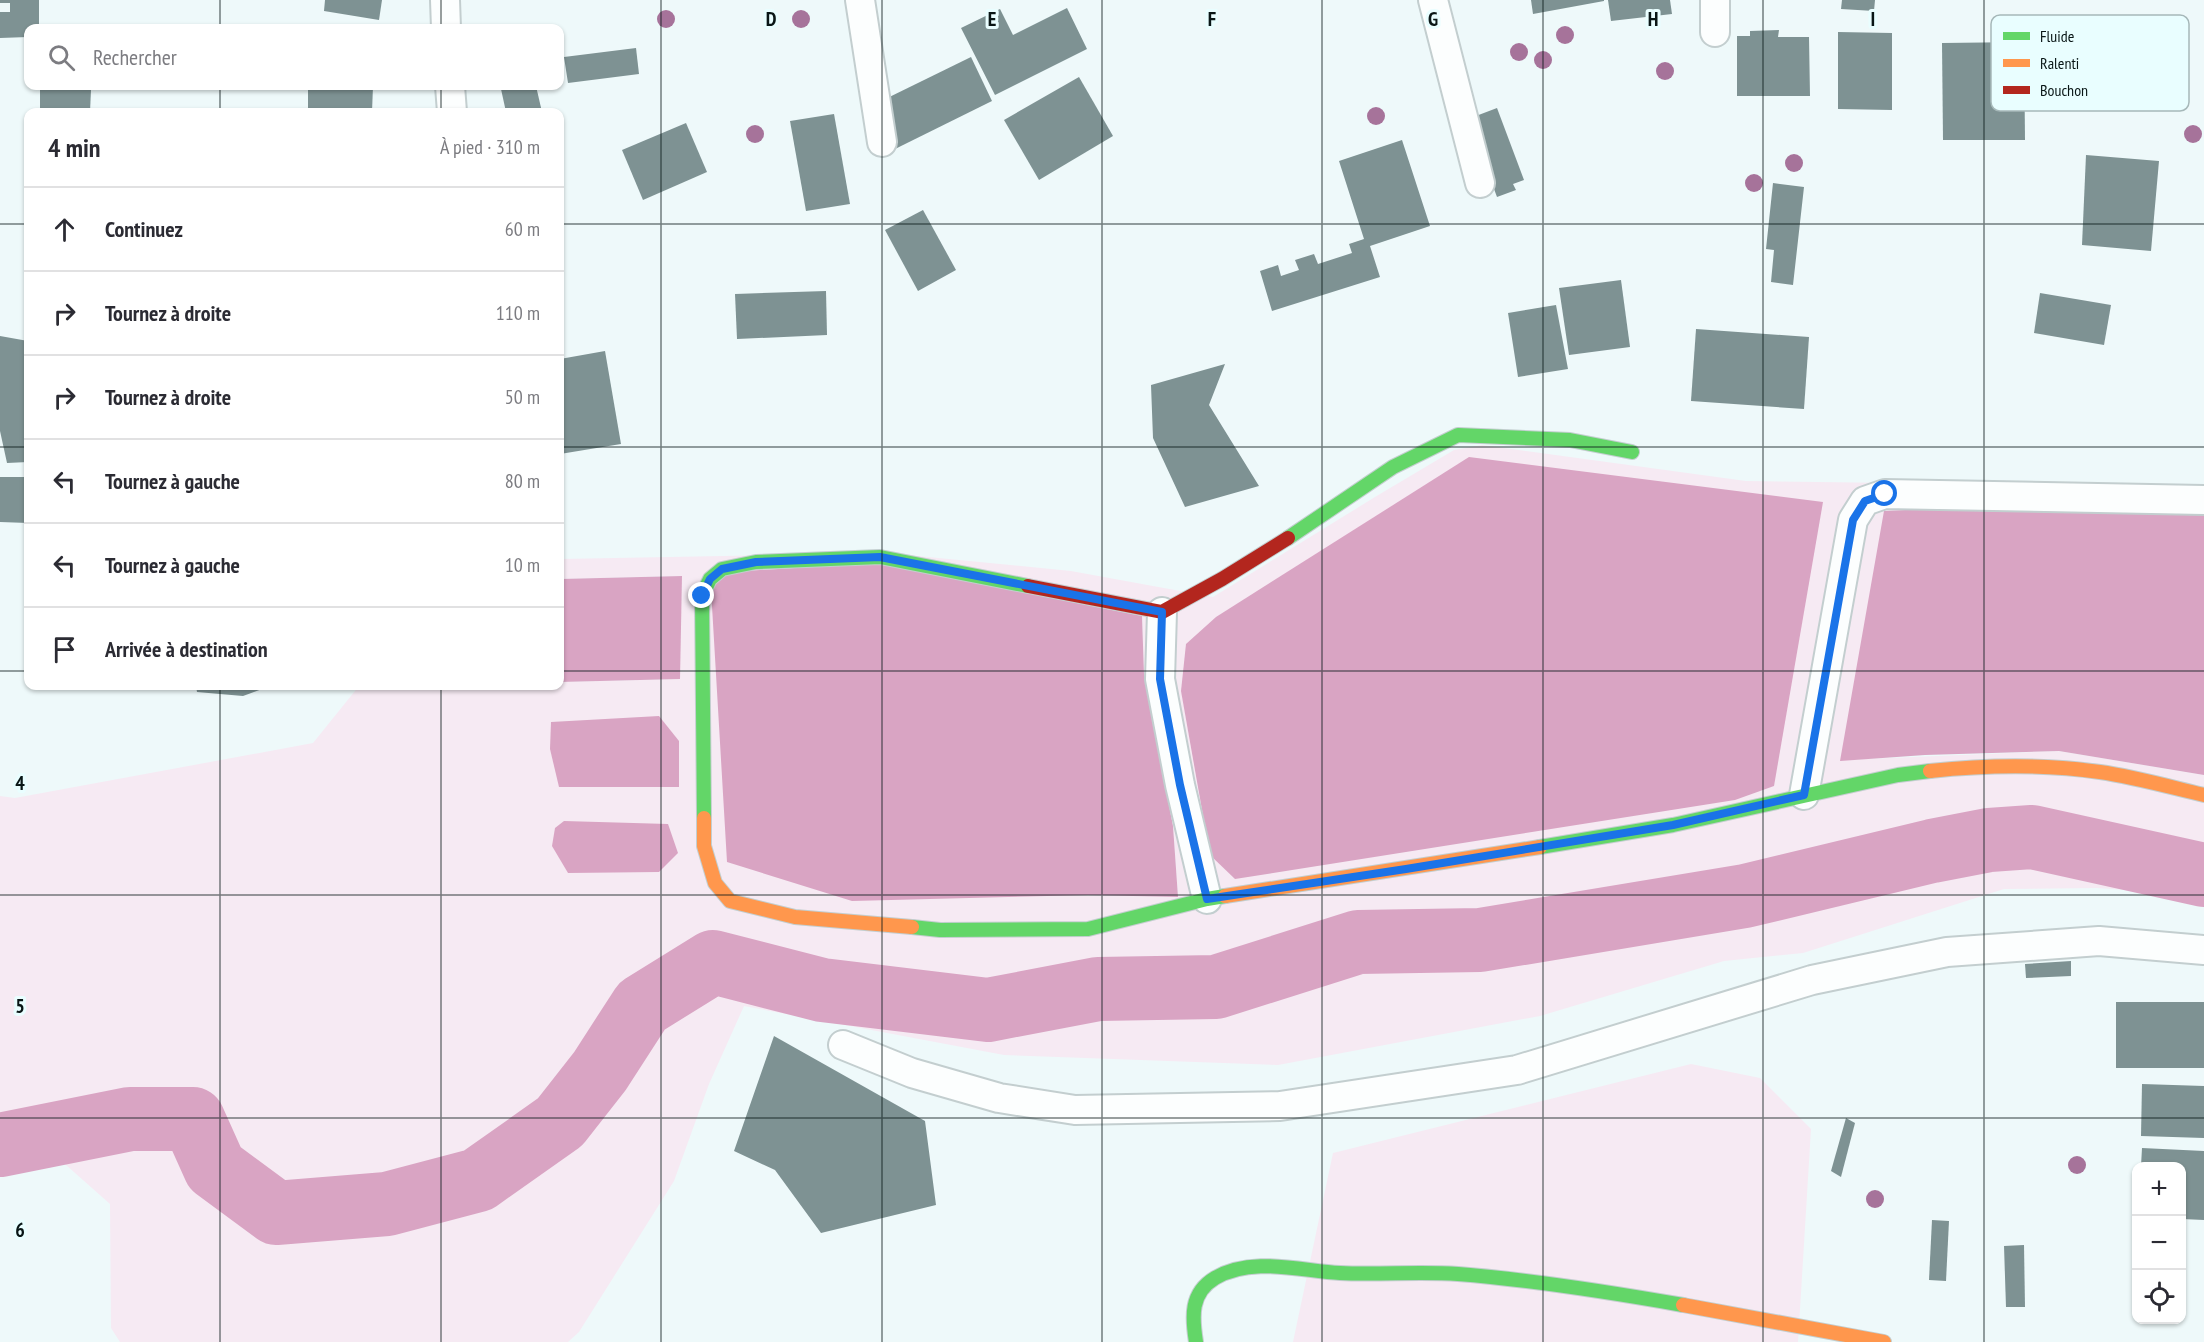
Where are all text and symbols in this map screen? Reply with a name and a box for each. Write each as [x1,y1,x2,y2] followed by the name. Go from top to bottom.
[766,6,777,32] text: D
[988,6,996,32] text: E
[1208,6,1216,32] text: F
[1428,6,1438,32] text: G
[1648,6,1658,32] text: H
[1871,6,1875,32] text: I
[1991,15,2189,111] legend
[24,24,564,90] search box
[2040,26,2074,46] text: Fluide
[45,41,78,74] icon: search
[93,43,177,71] text: Rechercher
[2040,53,2079,73] text: Ralenti
[2040,80,2088,100] text: Bouchon
[48,131,101,164] text: 4 min
[440,134,540,160] text: À pied · 310 m
[48,213,81,246] icon: ahead
[105,215,183,243] text: Continuez
[505,216,540,242] text: 60 m
[48,297,81,330] icon: right
[105,299,231,327] text: Tournez à droite
[496,300,540,326] text: 110 m
[48,381,81,414] icon: right
[105,383,231,411] text: Tournez à droite
[505,384,540,410] text: 50 m
[48,465,81,498] icon: left
[105,467,240,495] text: Tournez à gauche
[505,468,540,494] text: 80 m
[1871,480,1897,506] route start
[48,549,81,582] icon: left
[105,551,240,579] text: Tournez à gauche
[505,552,540,578] text: 10 m
[688,582,714,608] route end
[48,633,81,666] icon: arrive
[105,635,268,663] text: Arrivée à destination
[15,770,25,796] text: 4
[15,993,25,1019] text: 5
[2132,1162,2186,1324] map controls
[2132,1162,2186,1216] button: +
[2132,1216,2186,1270] button: −
[15,1217,25,1243] text: 6
[2132,1270,2186,1324] button: locate

